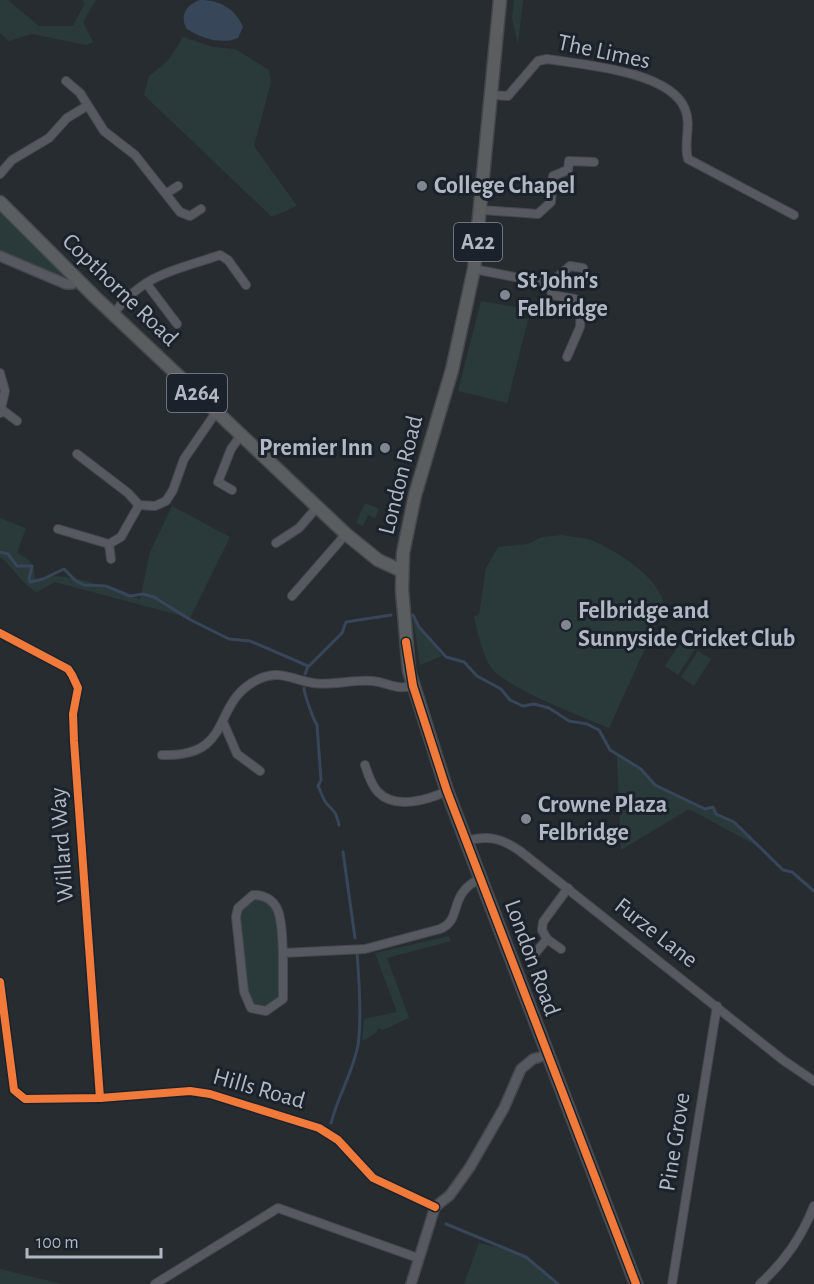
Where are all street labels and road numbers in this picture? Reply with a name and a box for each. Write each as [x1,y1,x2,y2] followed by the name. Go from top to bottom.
[556,30,652,74] street label: The Limes
[454,223,502,261] road number: A22
[58,229,182,351] street label: Copthorne Road
[167,374,227,412] road number: A264
[375,413,427,537] street label: London Road
[46,787,78,903] street label: Willard Way
[610,893,702,973] street label: Furze Lane
[500,897,564,1019] street label: London Road
[210,1064,308,1114] street label: Hills Road
[655,1091,695,1193] street label: Pine Grove

